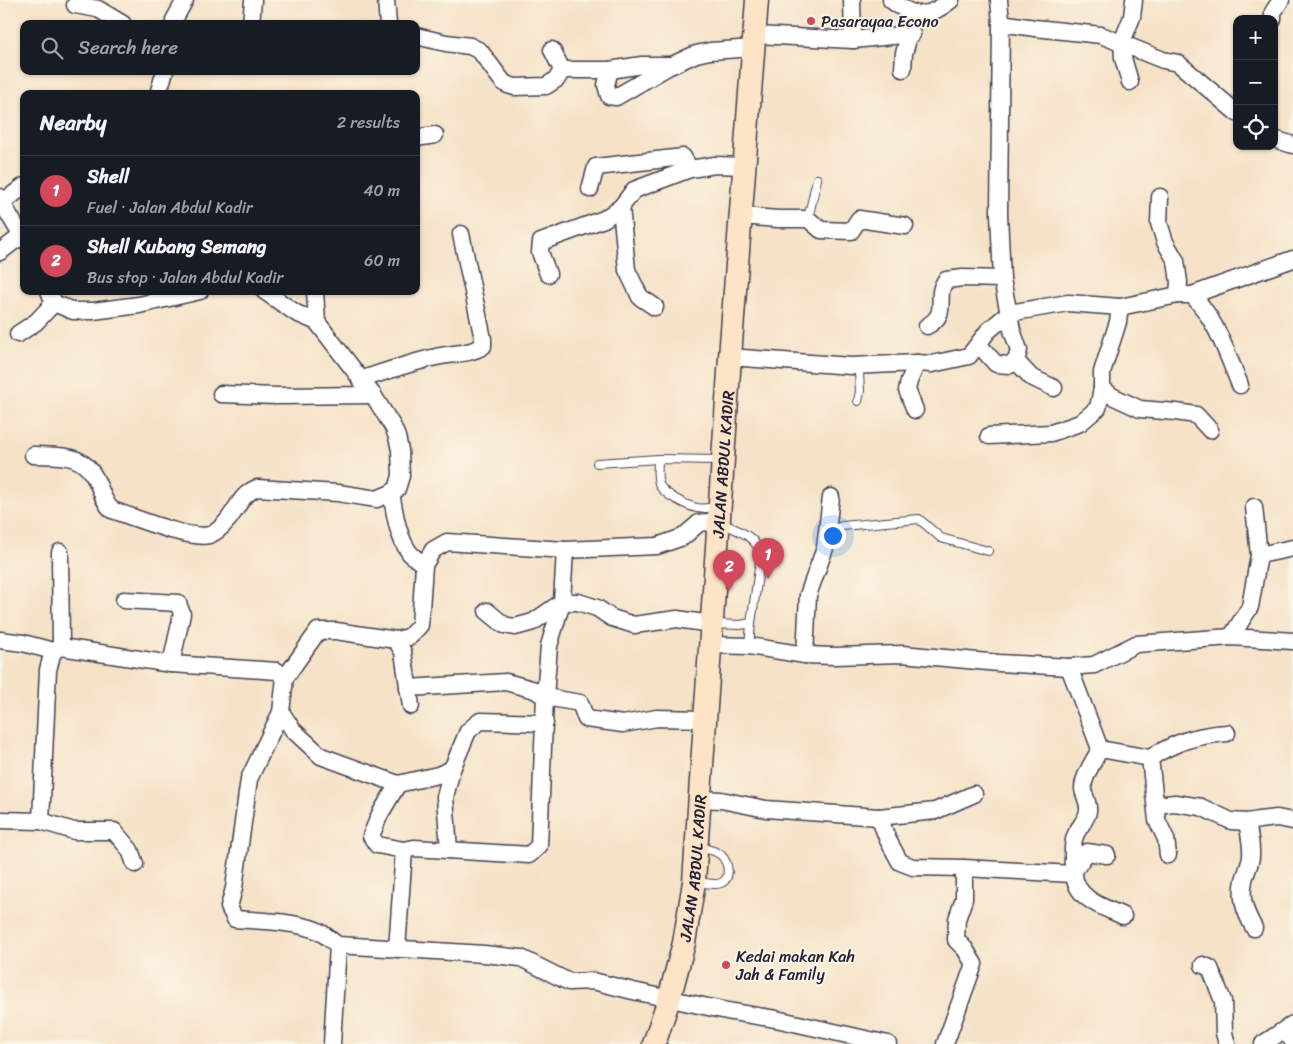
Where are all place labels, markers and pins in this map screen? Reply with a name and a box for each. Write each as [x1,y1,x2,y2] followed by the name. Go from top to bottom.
[821,7,939,36] place label: Pasarayaa Econo
[805,15,817,27] marker: Pasarayaa Econo
[752,538,784,579] pin: 1
[713,550,745,591] pin: 2
[735,942,855,989] place label: Kedai makan Kah Jah & Family
[720,959,732,971] marker: Kedai makan Kah Jah & Family

